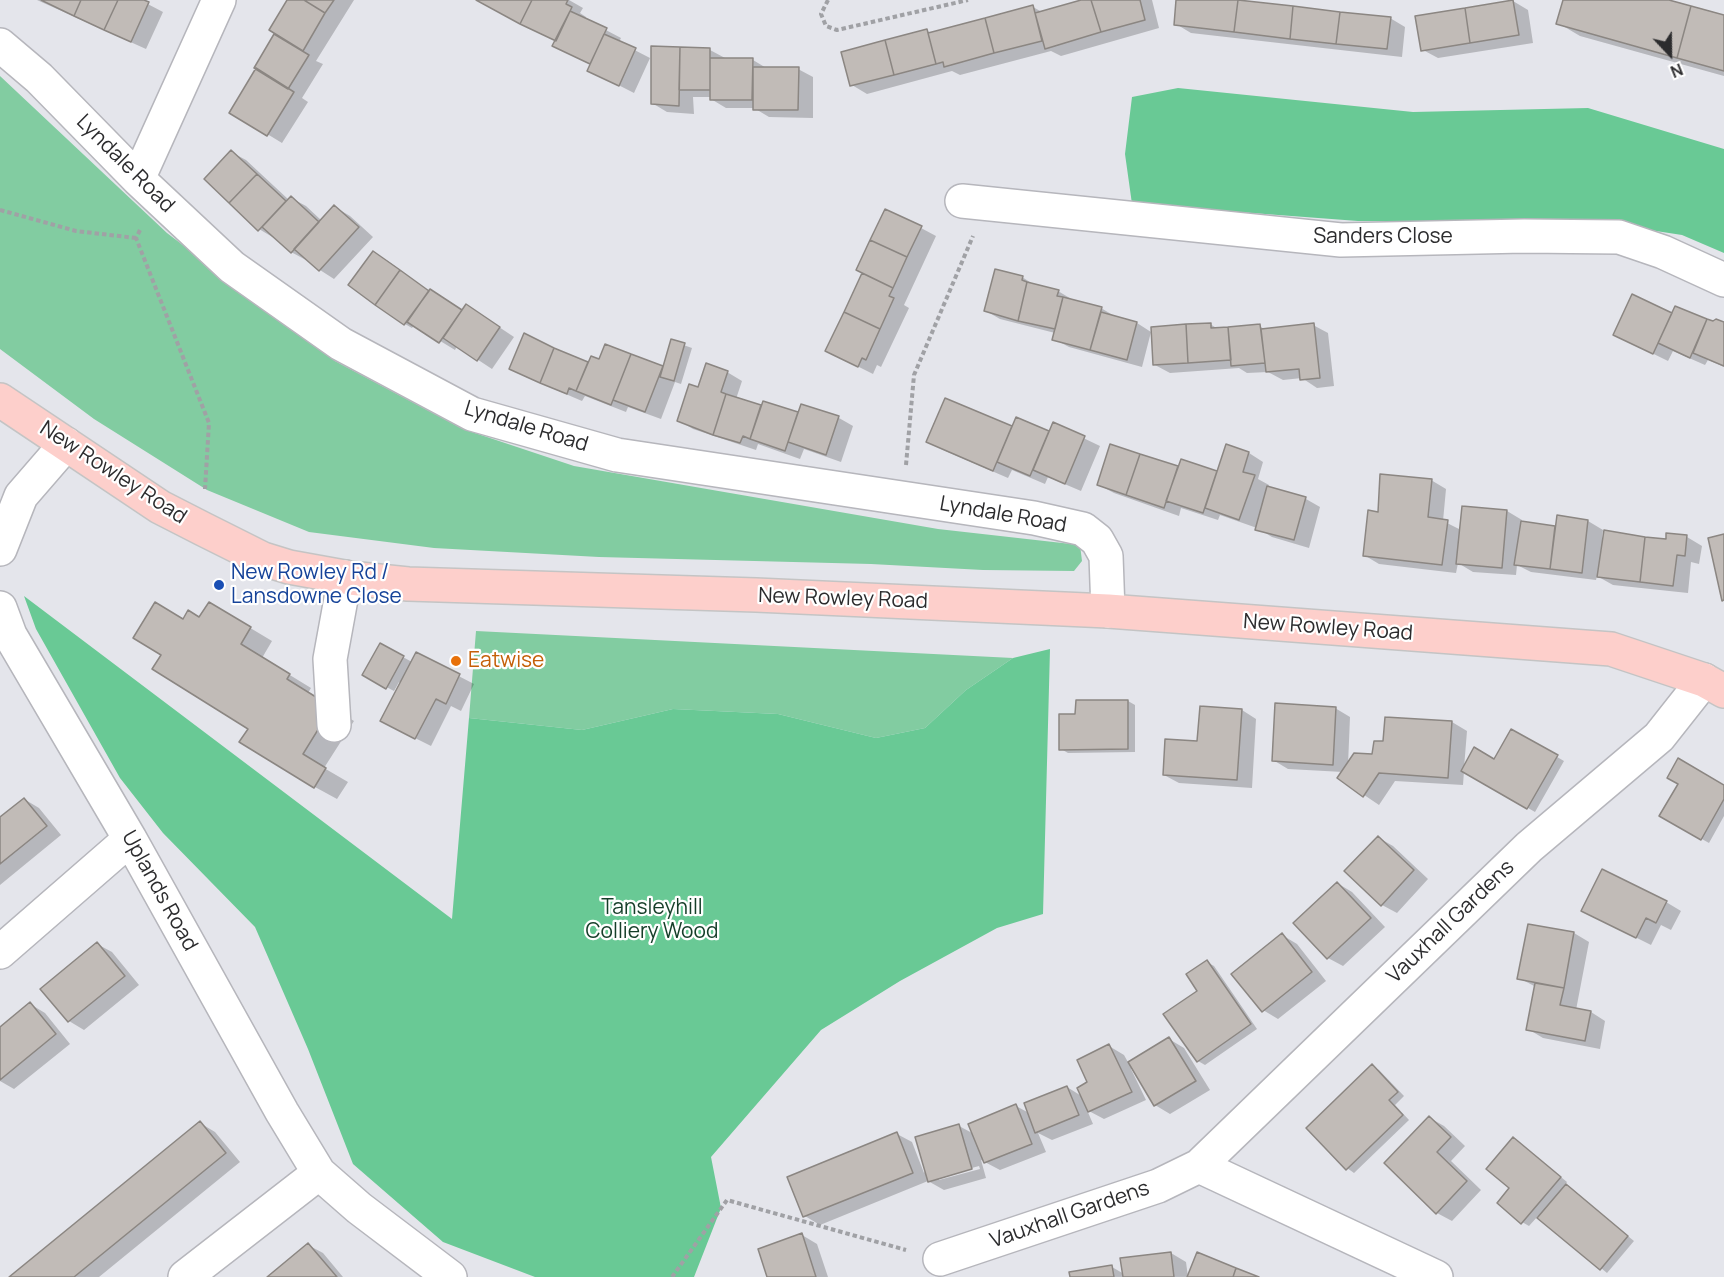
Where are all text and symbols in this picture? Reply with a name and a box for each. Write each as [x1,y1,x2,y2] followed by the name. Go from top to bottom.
[1640,24,1700,84] north arrow
[1667,58,1686,83] text: N
[71,110,179,218] street label: Lyndale Road
[1313,224,1453,250] street label: Sanders Close
[461,396,591,458] street label: Lyndale Road
[35,416,191,530] street label: New Rowley Road
[938,491,1068,539] street label: Lyndale Road
[231,560,402,610] place label: New Rowley Rd / Lansdowne Close
[212,578,226,592] marker: New Rowley Rd / Lansdowne Close
[758,583,928,615] street label: New Rowley Road
[1242,610,1414,646] street label: New Rowley Road
[468,648,544,674] place label: Eatwise
[449,654,463,668] marker: Eatwise
[116,826,202,956] street label: Uplands Road
[1382,855,1520,989] street label: Vauxhall Gardens
[586,895,718,945] park label: Tansleyhill Colliery Wood
[987,1176,1153,1254] street label: Vauxhall Gardens

